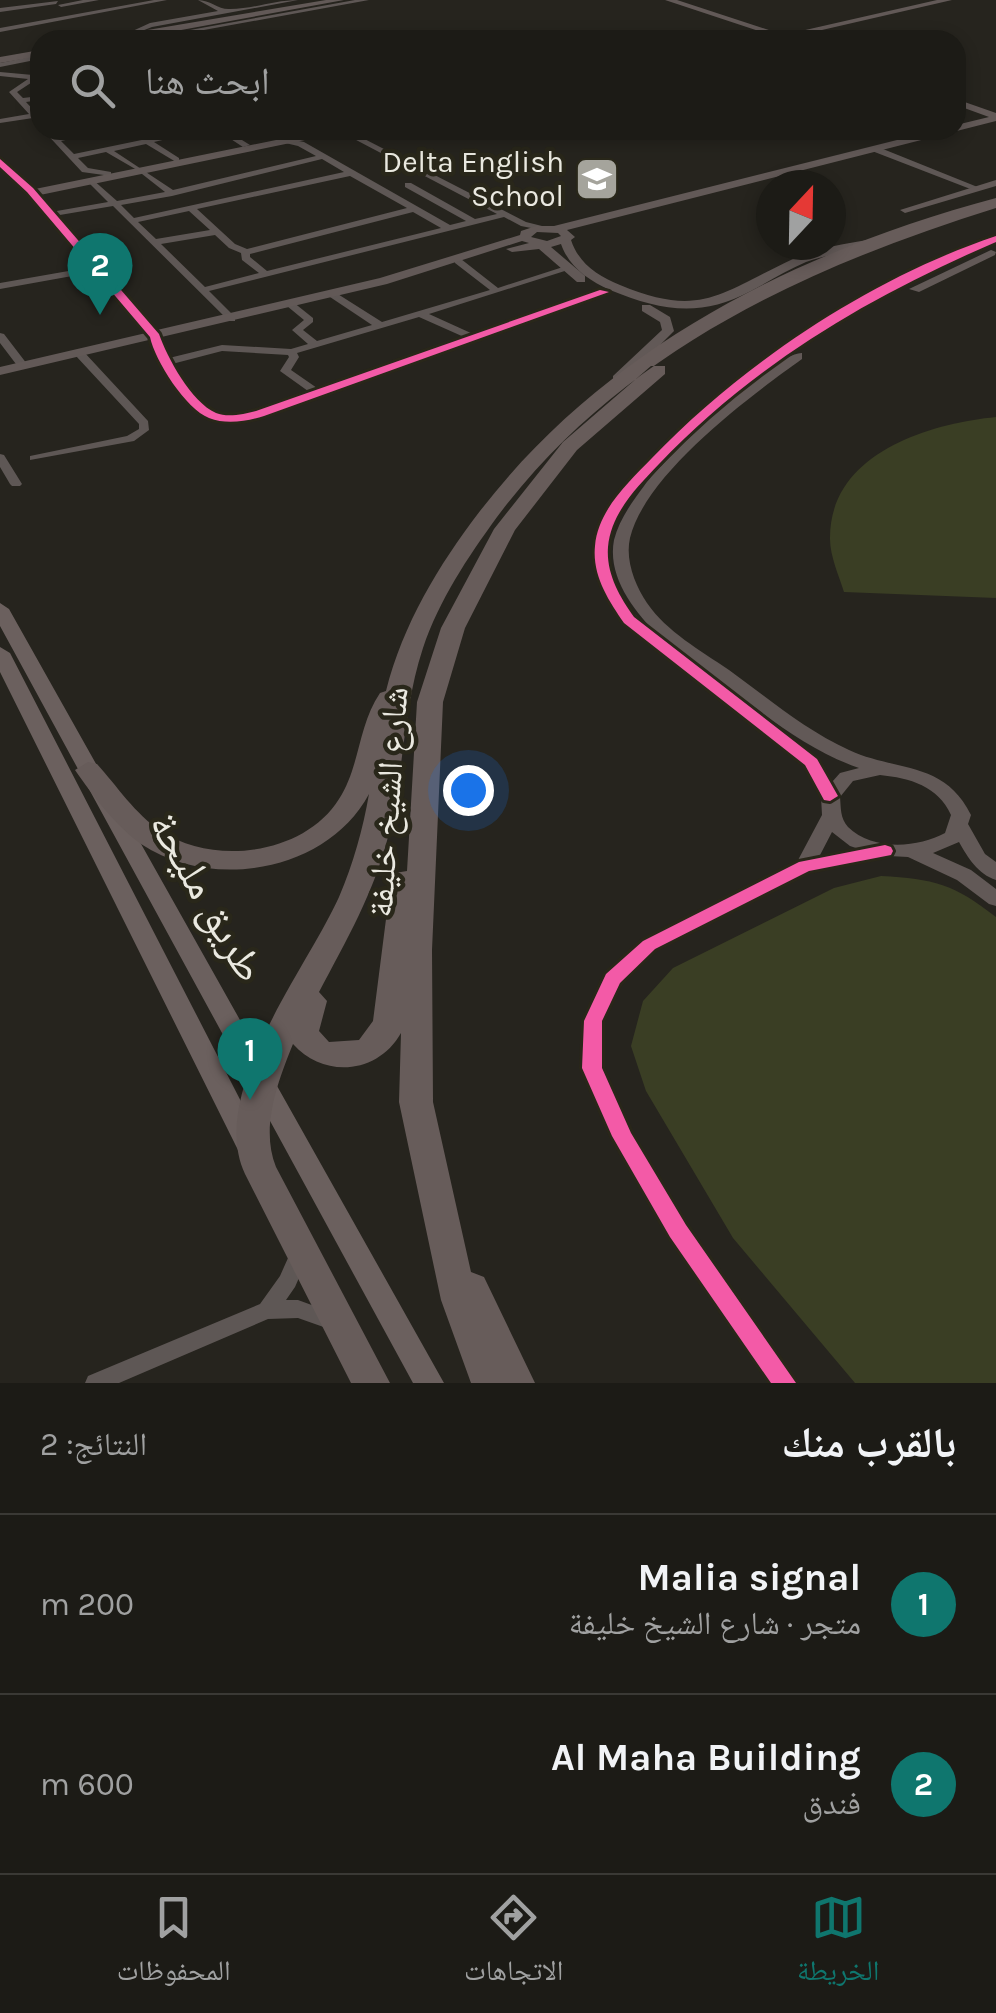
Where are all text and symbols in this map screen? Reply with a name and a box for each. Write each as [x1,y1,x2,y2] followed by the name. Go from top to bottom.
[30,30,966,140] search box
[65,58,120,113] icon: search
[145,59,270,104] text: ابحث هنا
[382,144,564,214] place label: Delta English School
[574,156,620,202] school or university icon: Delta English School
[756,170,846,260] north arrow
[68,232,132,315] pin: 2
[359,685,417,919] street label: شارع الشيخ خليفة
[443,765,494,816] your location
[138,803,276,991] street label: طريق مليحة
[218,1018,282,1100] pin: 1
[781,1418,956,1468] text: بالقرب منك
[40,1426,147,1463] text: النتائج: 2
[638,1555,861,1600] text: Malia signal
[40,1586,134,1623] text: 200 m
[918,1586,929,1623] text: 1
[569,1605,861,1642] text: متجر · شارع الشيخ خليفة
[551,1735,861,1780] text: Al Maha Building
[40,1766,134,1803] text: 600 m
[914,1766,933,1803] text: 2
[802,1785,861,1822] text: فندق
[117,1890,231,1998] tab: المحفوظات
[464,1890,563,1998] tab: الاتجاهات
[797,1890,879,1998] tab: الخريطة

